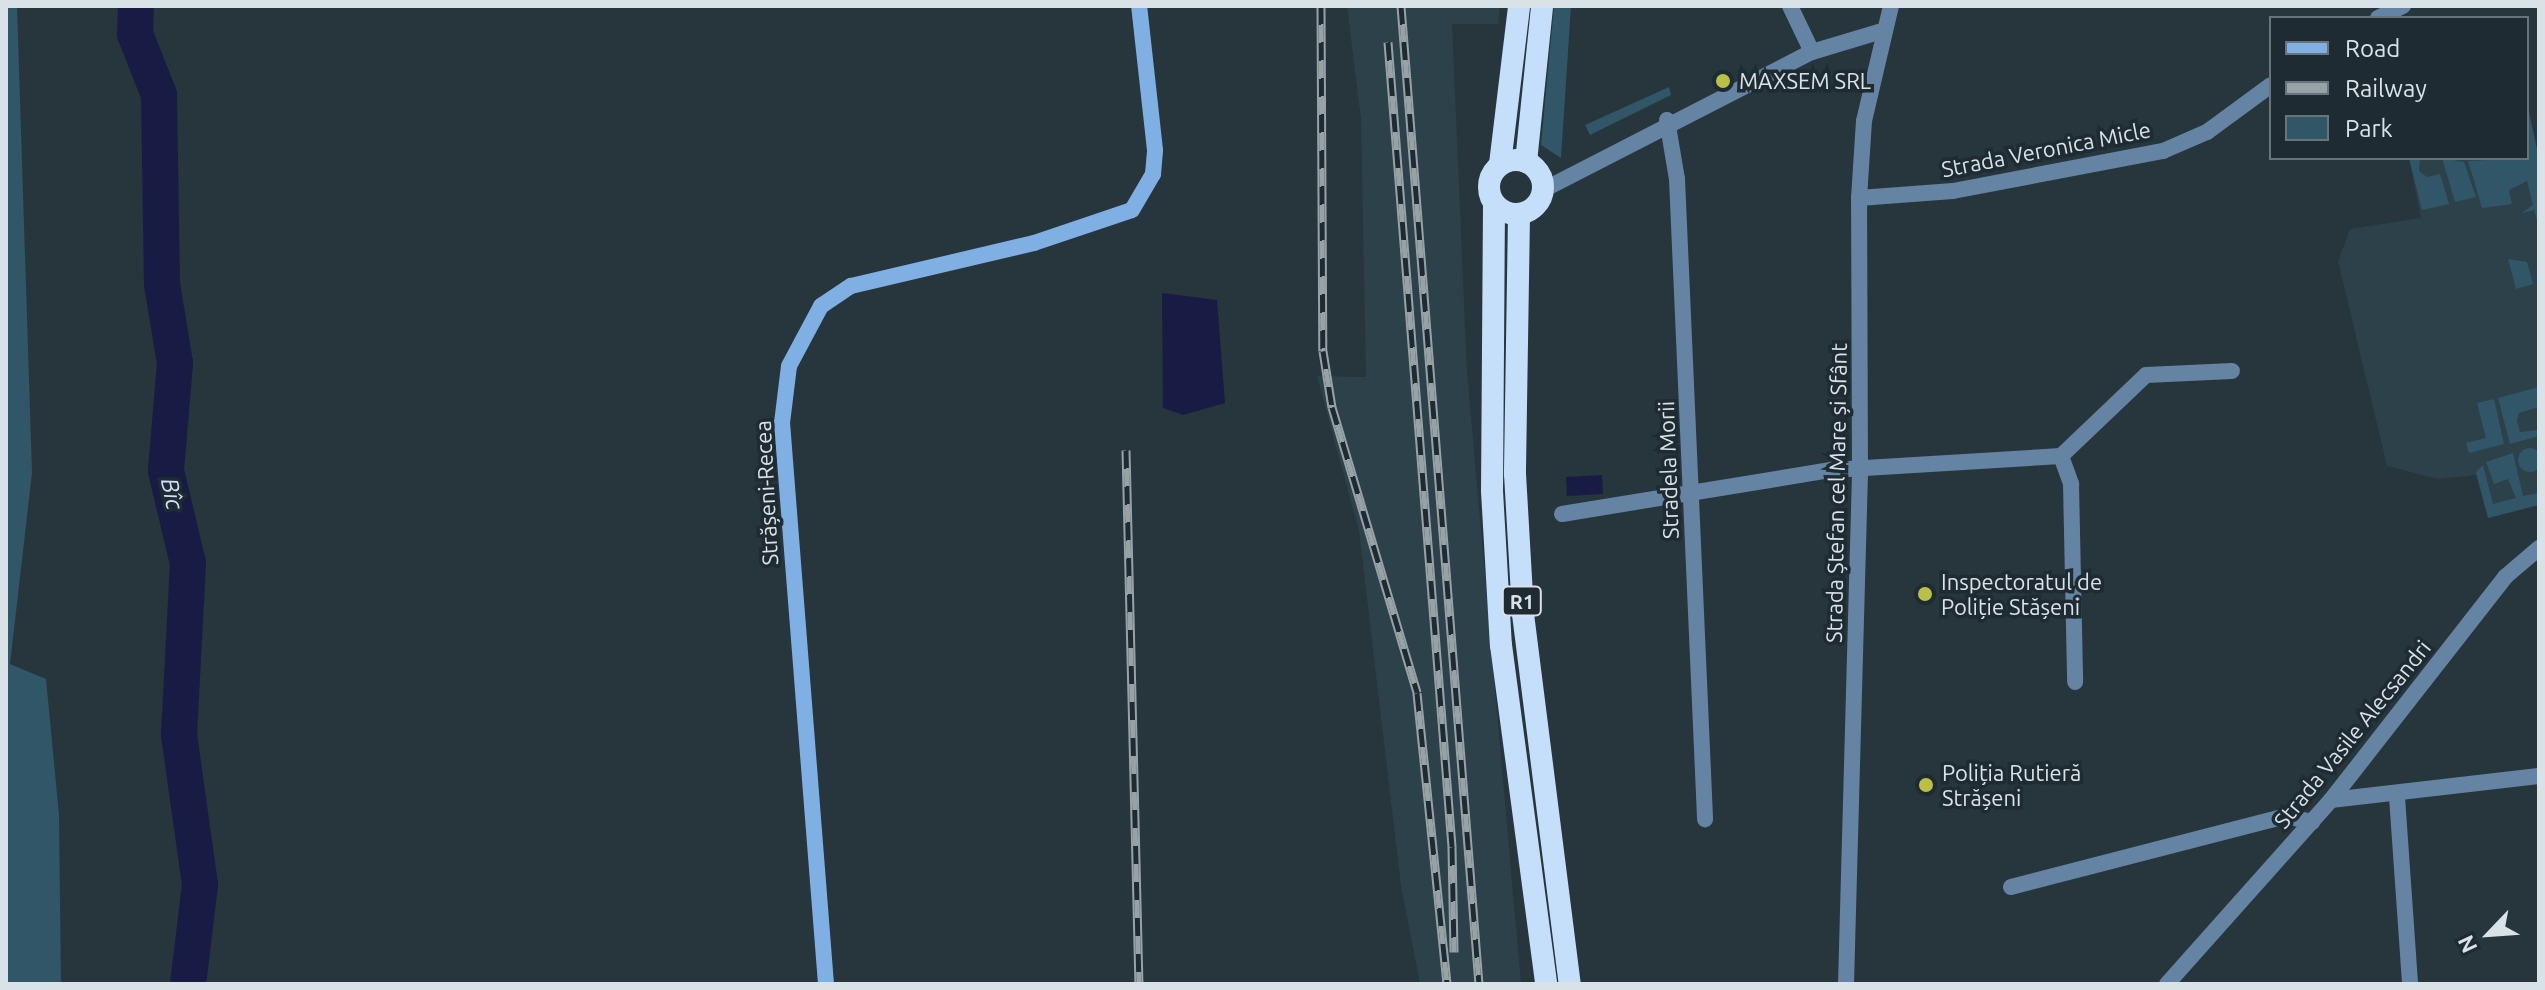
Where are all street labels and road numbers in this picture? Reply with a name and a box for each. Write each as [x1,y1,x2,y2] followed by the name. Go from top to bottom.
[1939,116,2153,182] street label: Strada Veronica Micle
[1820,343,1852,643] street label: Strada Ștefan cel Mare și Sfânt
[1652,401,1684,539] street label: Stradela Morii
[749,420,783,566] street label: Strășeni-Recea
[1500,585,1544,617] road number: R1
[2268,635,2436,833] street label: Strada Vasile Alecsandri

